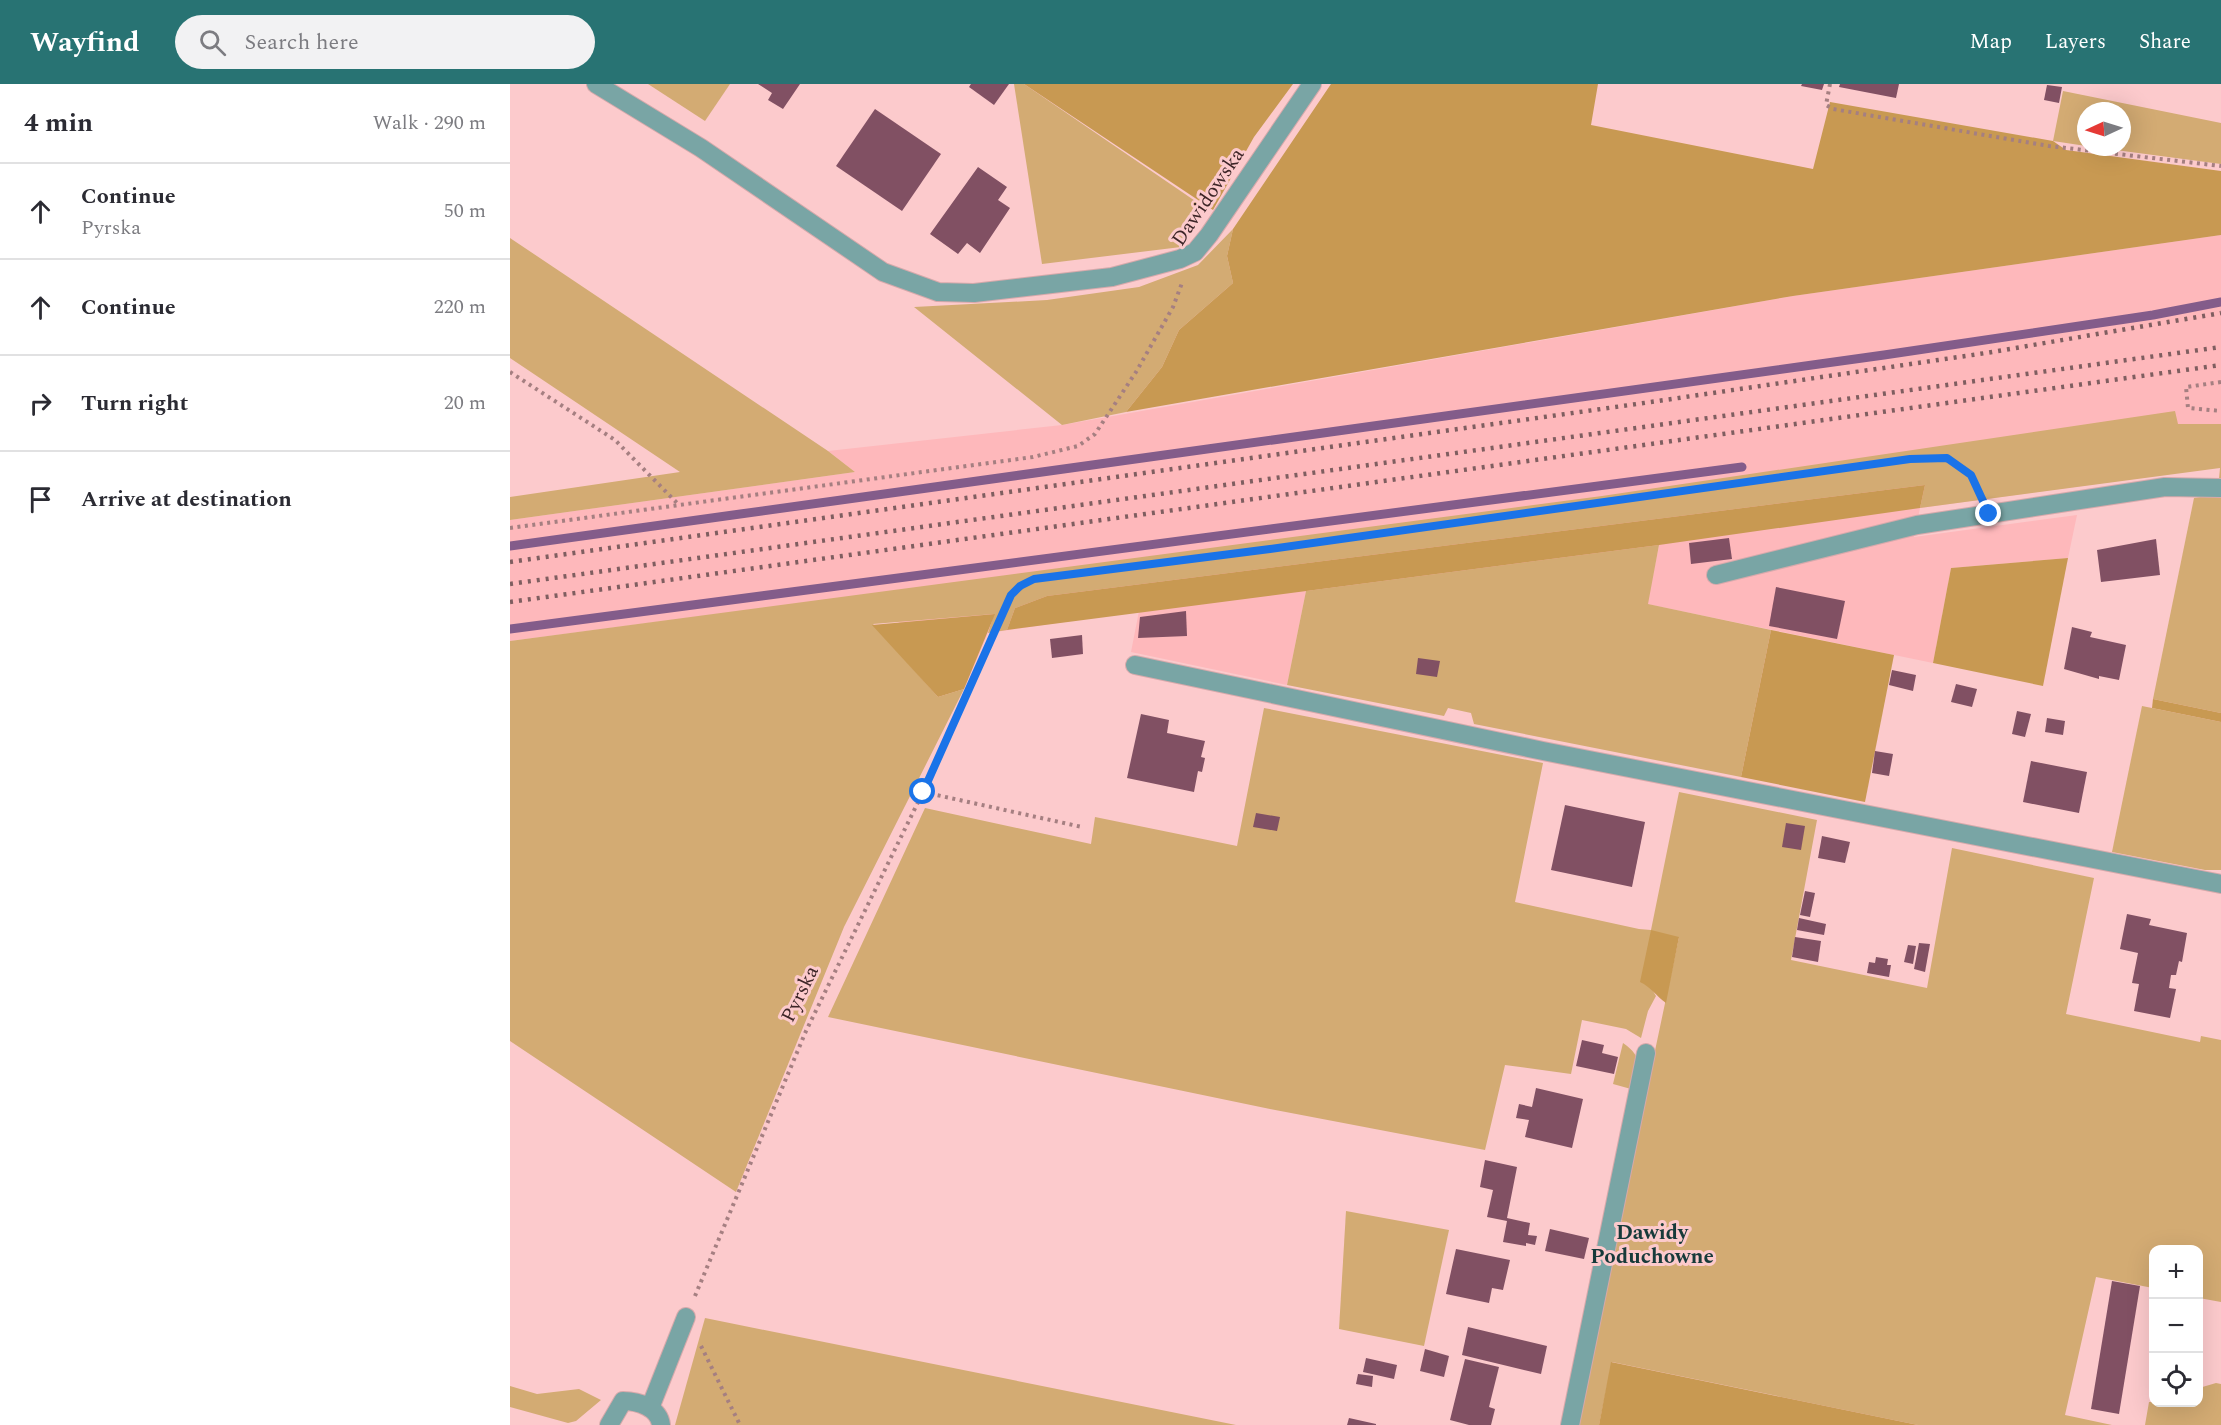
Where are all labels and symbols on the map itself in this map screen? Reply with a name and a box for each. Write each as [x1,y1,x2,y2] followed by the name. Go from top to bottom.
[2077,102,2131,156] north arrow
[1164,142,1252,252] street label: Dawidowska
[1975,500,2001,526] route end
[909,778,935,804] route start
[773,960,827,1028] street label: Pyrska
[1590,1217,1714,1273] district label: Dawidy Poduchowne

